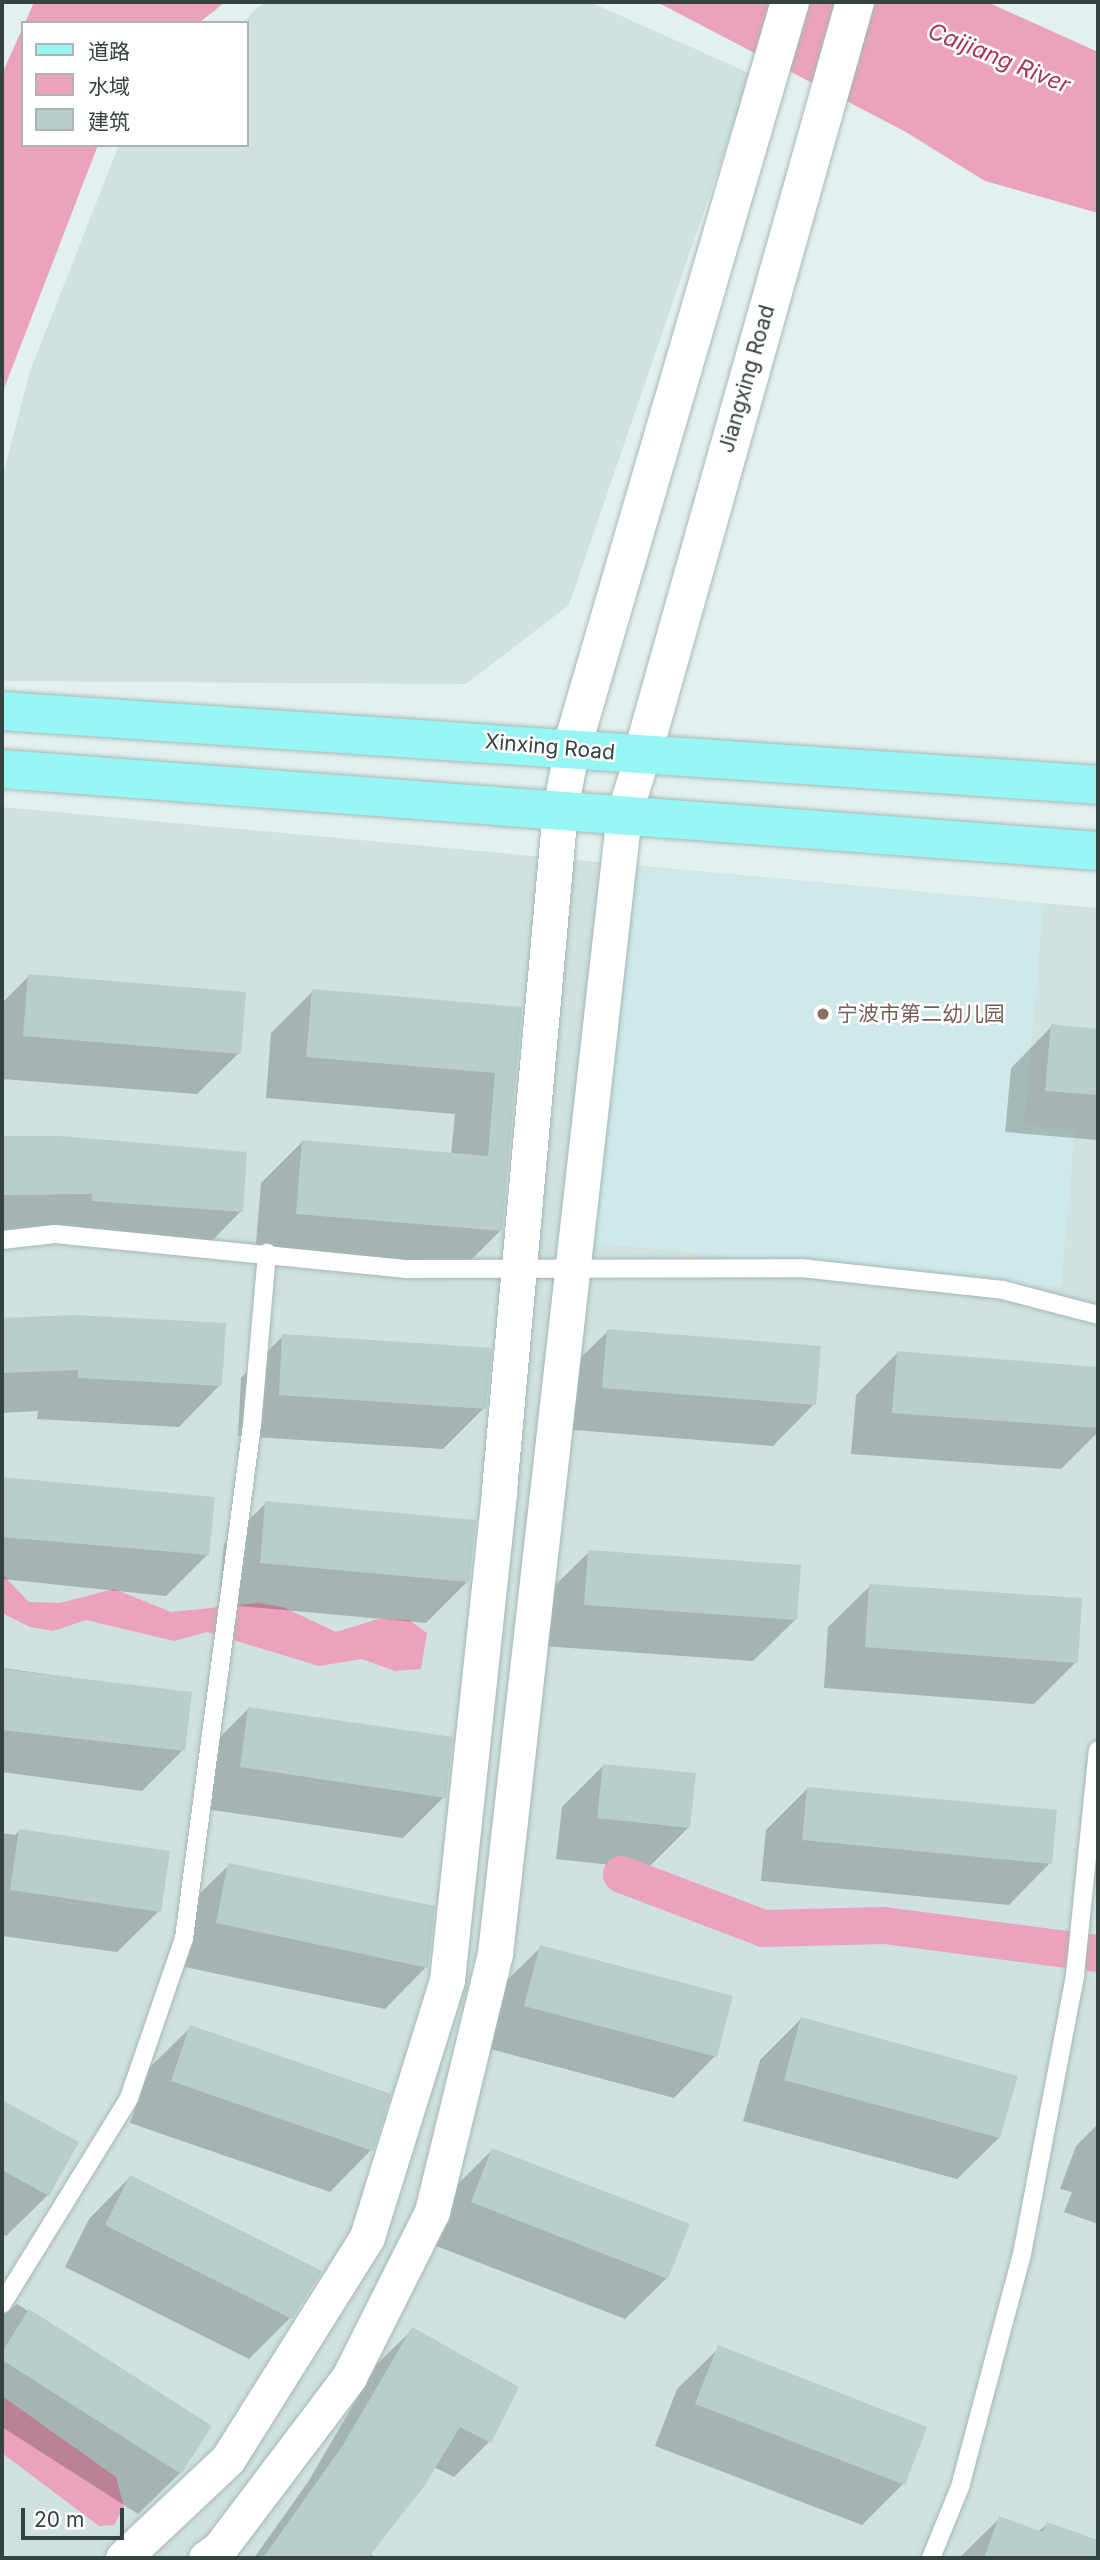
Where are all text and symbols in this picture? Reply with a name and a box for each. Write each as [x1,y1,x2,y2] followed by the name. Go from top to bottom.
[924,17,1074,99] water label: Caijiang River
[21,21,248,147] legend
[88,39,130,64] text: 道路
[88,74,130,99] text: 水域
[88,109,130,134] text: 建筑
[714,302,780,456] street label: Jiangxing Road
[484,729,616,765] street label: Xinxing Road
[837,1001,1005,1027] place label: 宁波市第二幼儿园
[815,1006,831,1022] marker: 宁波市第二幼儿园
[24,2494,128,2538] scale bar
[34,2507,84,2532] text: 20 m

